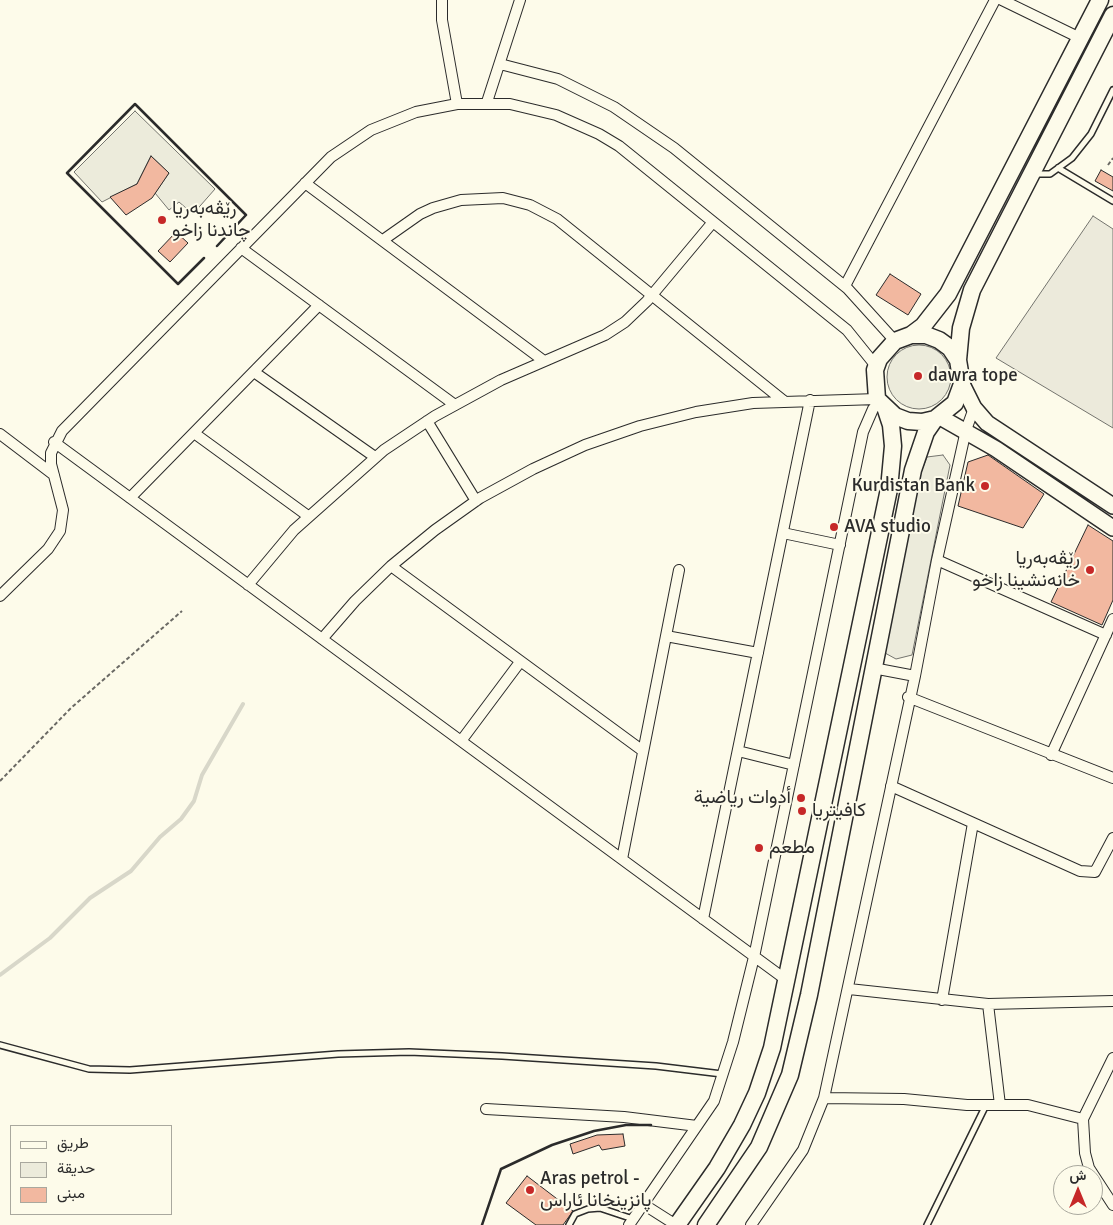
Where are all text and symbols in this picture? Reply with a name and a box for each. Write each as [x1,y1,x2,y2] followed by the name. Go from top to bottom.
[172,198,251,242] place label: رێڤه‌به‌ريا چاندنا زاخو
[156,214,168,226] marker: رێڤه‌به‌ريا چاندنا زاخو
[928,365,1018,387] place label: dawra tope
[912,370,924,382] marker: dawra tope
[852,475,975,497] place label: Kurdistan Bank
[979,480,991,492] marker: Kurdistan Bank
[844,516,931,538] place label: AVA studio
[828,521,840,533] marker: AVA studio
[972,548,1080,592] place label: رێڤه‌به‌ريا خانه‌نشينا زاخو
[1084,564,1096,576] marker: رێڤه‌به‌ريا خانه‌نشينا زاخو
[694,787,791,809] place label: أدوات رياضية
[795,792,807,804] marker: أدوات رياضية
[812,800,866,822] place label: كافيتريا
[796,805,808,817] marker: كافيتريا
[769,837,815,859] place label: مطعم
[753,842,765,854] marker: مطعم
[10,1125,172,1215] legend
[57,1134,89,1152] text: طريق
[57,1159,95,1177] text: حديقة
[1053,1165,1103,1215] north arrow
[1070,1167,1086,1184] text: ش
[540,1168,651,1212] place label: Aras petrol - پانزینخانا ئاراس
[57,1184,85,1202] text: مبنى
[524,1184,536,1196] marker: Aras petrol - پانزینخانا ئاراس

